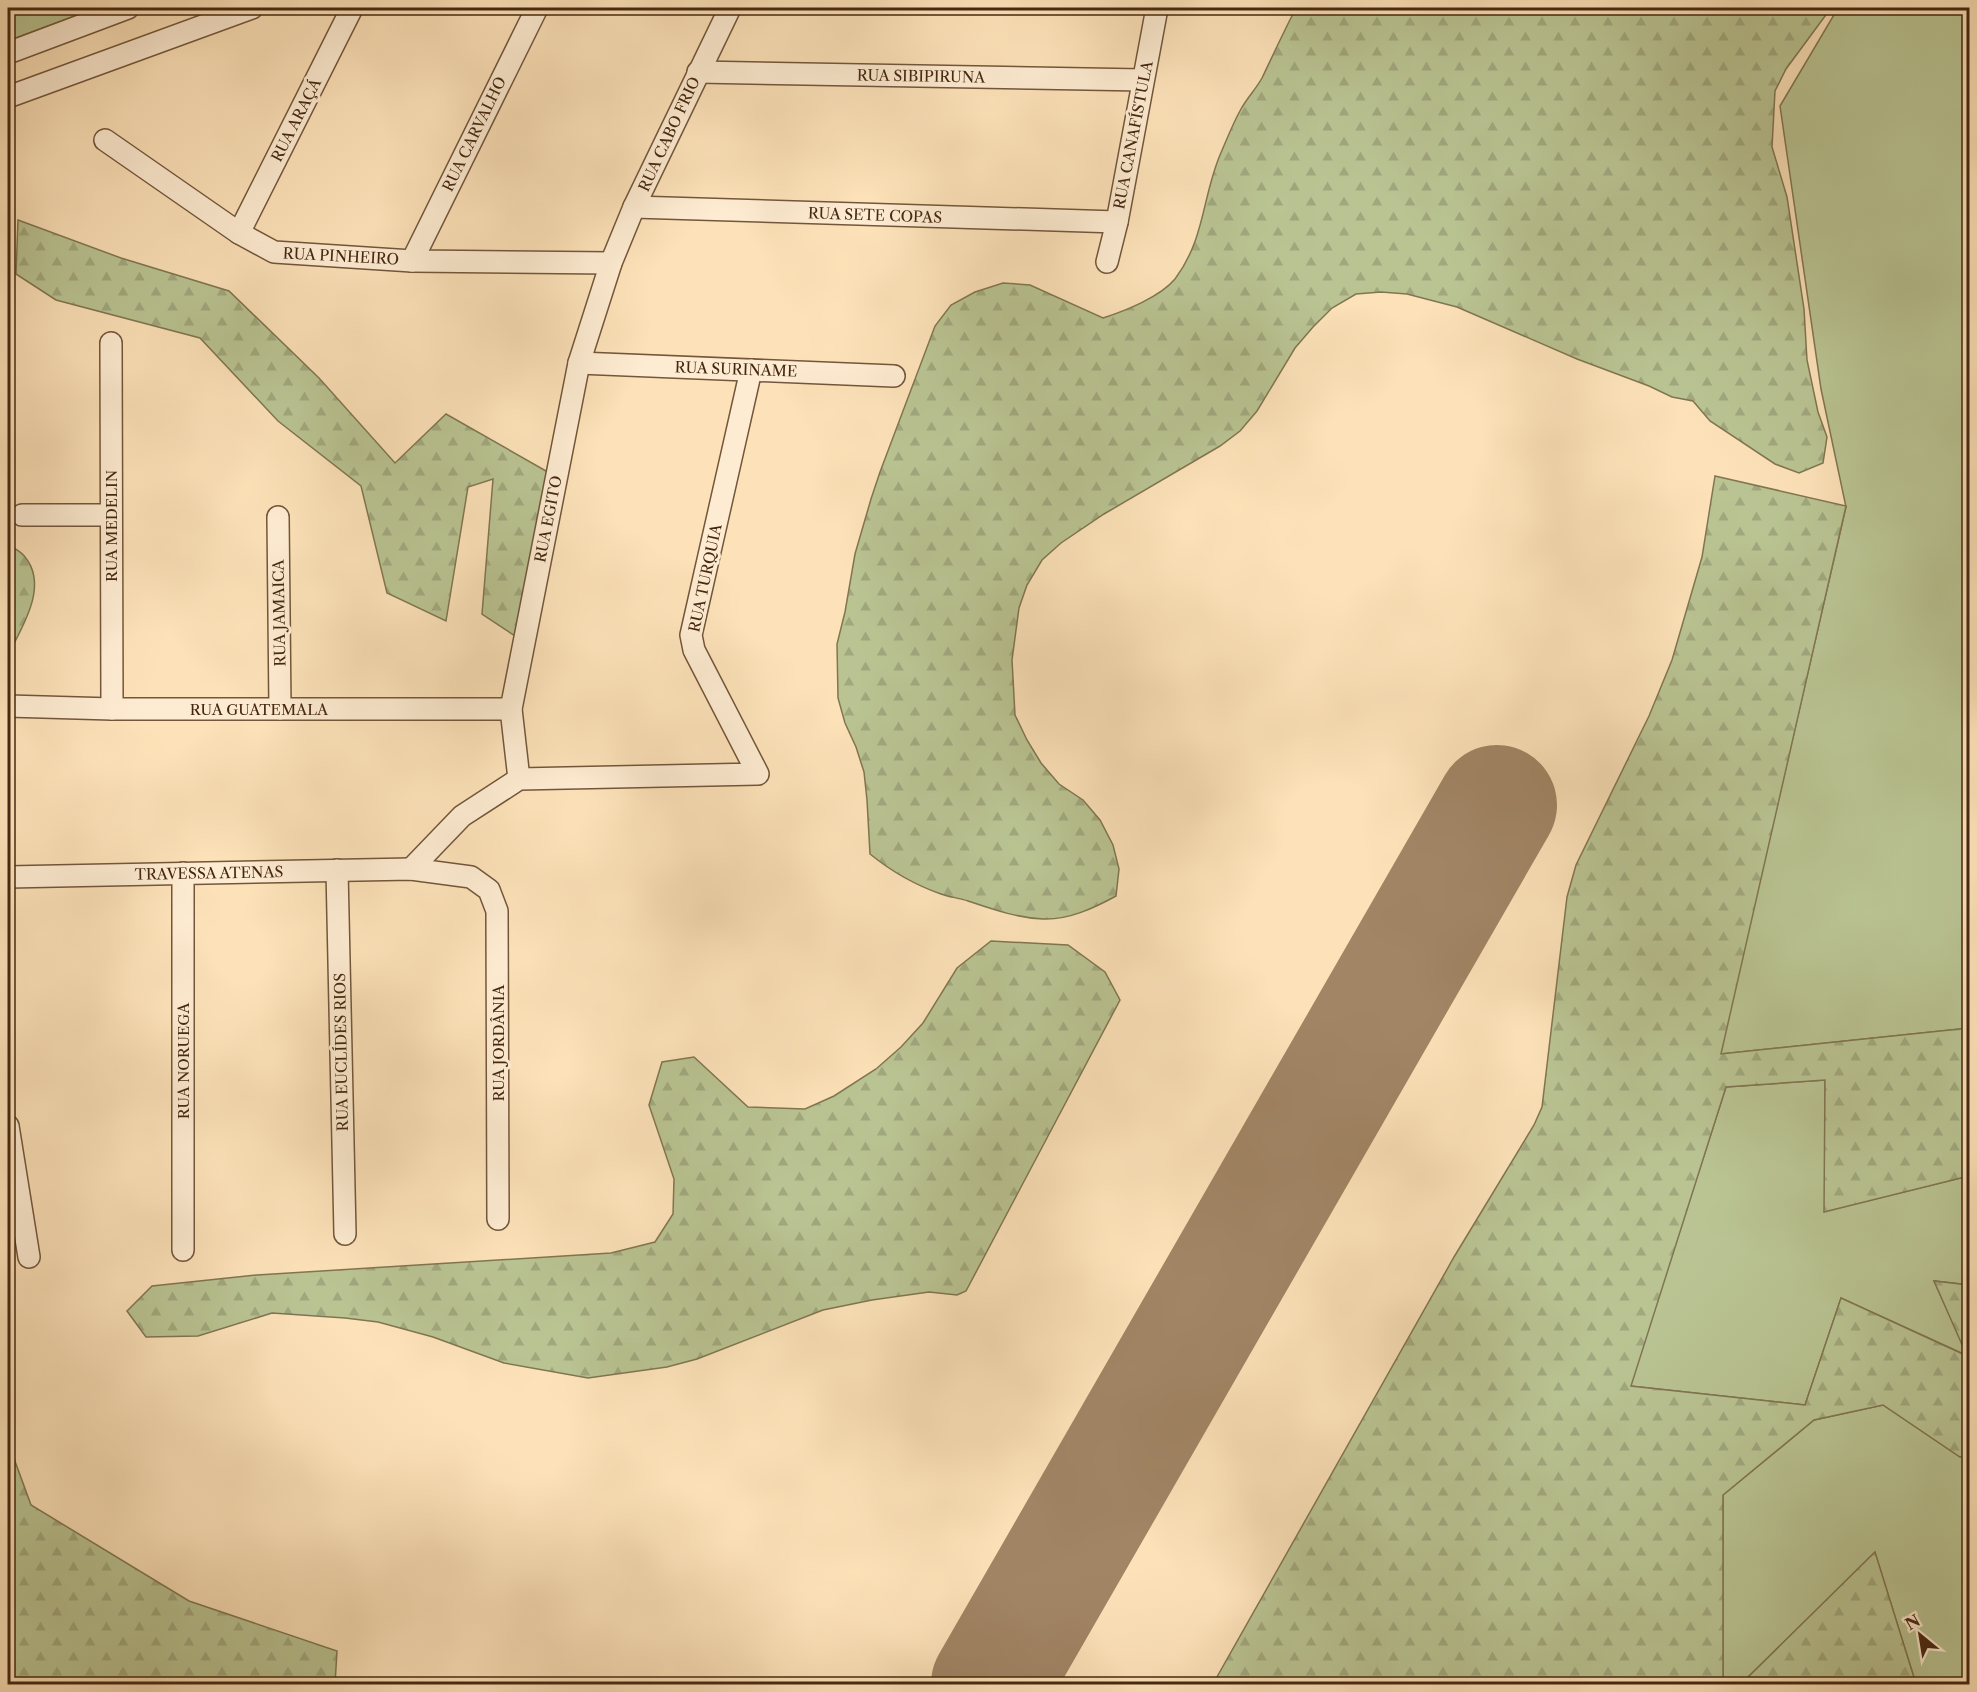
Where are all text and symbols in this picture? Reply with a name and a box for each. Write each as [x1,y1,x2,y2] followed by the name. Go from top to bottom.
[1109,58,1157,211] street label: RUA CANAFÍSTULA
[857,65,986,87] street label: RUA SIBIPIRUNA
[634,73,704,195] street label: RUA CABO FRIO
[267,74,326,165] street label: RUA ARAÇÁ
[438,74,510,194] street label: RUA CARVALHO
[808,203,942,227] street label: RUA SETE COPAS
[282,243,400,269] street label: RUA PINHEIRO
[674,357,798,381] street label: RUA SURINAME
[102,470,121,582] street label: RUA MEDELIN
[530,474,566,564] street label: RUA EGITO
[684,521,726,634] street label: RUA TURQUIA
[269,558,289,667] street label: RUA JAMAICA
[190,700,329,719] street label: RUA GUATEMALA
[134,862,284,884] street label: TRAVESSA ATENAS
[330,973,352,1131] street label: RUA EUCLÍDES RIOS
[489,984,508,1101] street label: RUA JORDÂNIA
[174,1002,193,1119] street label: RUA NORUEGA
[1890,1605,1950,1665] north arrow
[1901,1610,1924,1634] text: N

